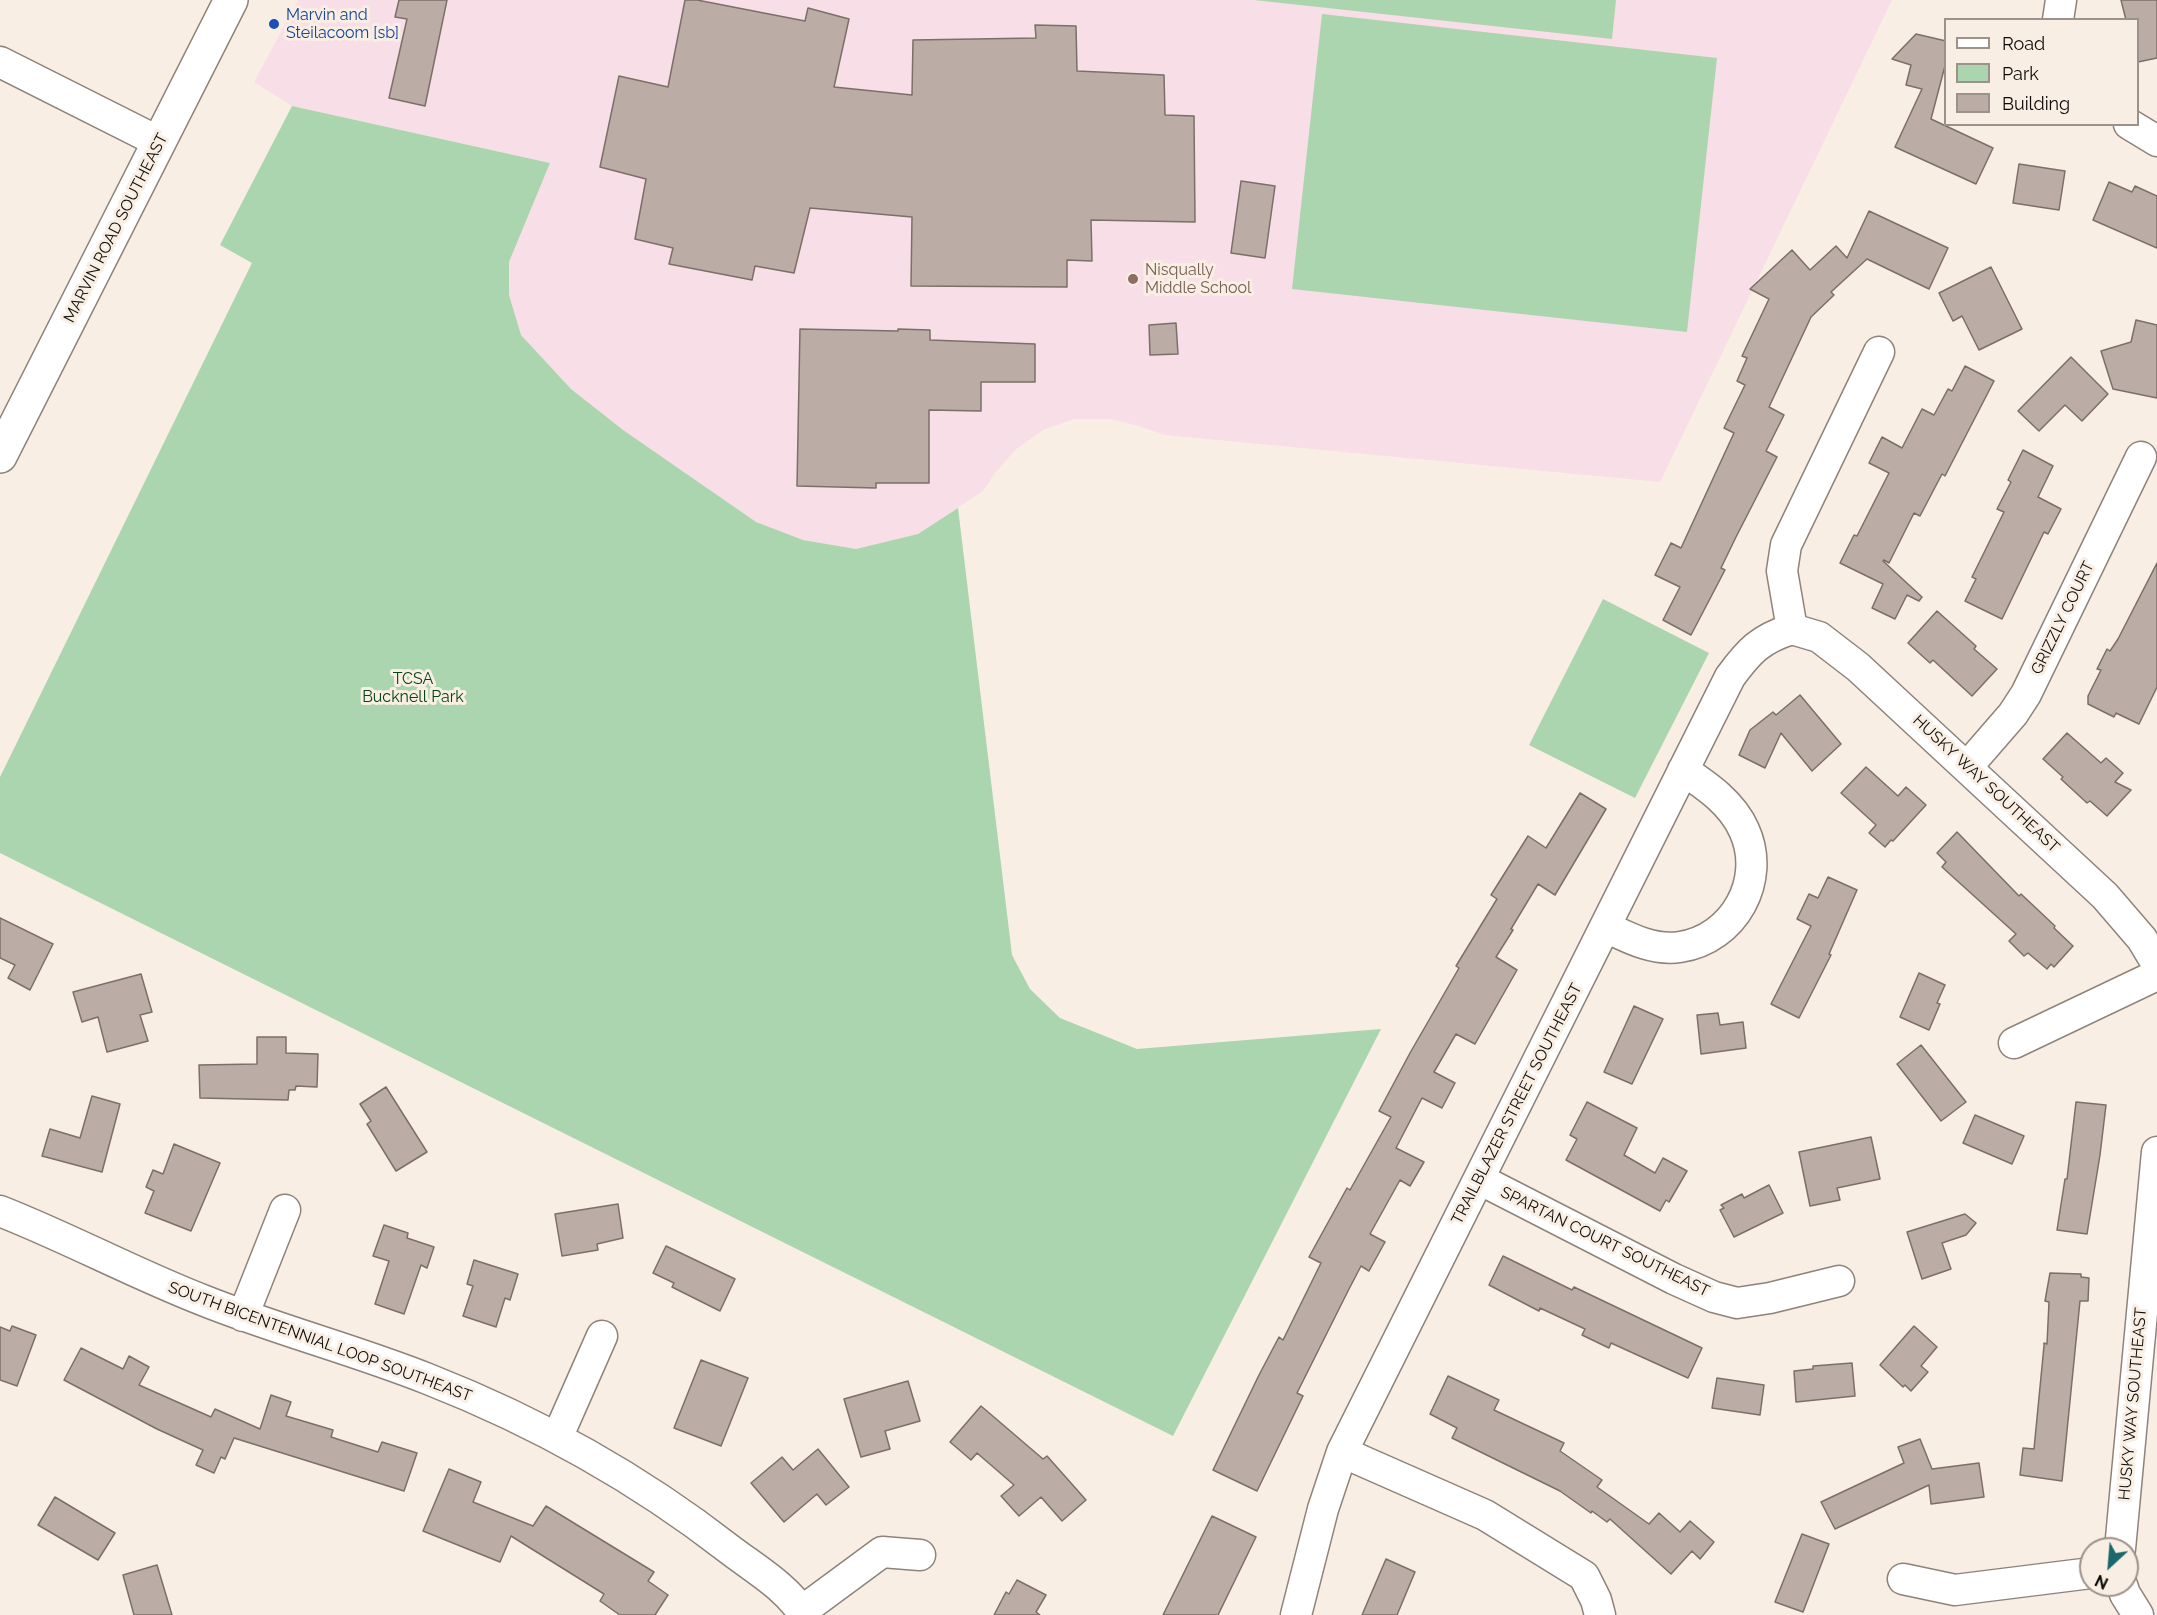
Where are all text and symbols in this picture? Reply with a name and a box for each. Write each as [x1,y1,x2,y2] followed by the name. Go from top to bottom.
[286,5,399,43] place label: Marvin and Steilacoom [sb]
[267,17,281,31] marker: Marvin and Steilacoom [sb]
[1944,18,2139,126] legend
[2002,33,2045,54] text: Road
[2002,63,2039,84] text: Park
[2002,93,2070,114] text: Building
[60,130,172,326] street label: MARVIN ROAD SOUTHEAST
[1145,260,1251,298] place label: Nisqually Middle School
[1126,272,1140,286] marker: Nisqually Middle School
[2027,558,2099,678] street label: GRIZZLY COURT
[362,669,464,707] park label: TCSA Bucknell Park
[1909,711,2063,857] street label: HUSKY WAY SOUTHEAST
[1448,980,1586,1228] street label: TRAILBLAZER STREET SOUTHEAST
[1497,1183,1713,1301] street label: SPARTAN COURT SOUTHEAST
[166,1278,474,1406] street label: SOUTH BICENTENNIAL LOOP SOUTHEAST
[2115,1307,2151,1501] street label: HUSKY WAY SOUTHEAST
[2079,1537,2139,1597] north arrow
[2092,1571,2111,1593] text: N

